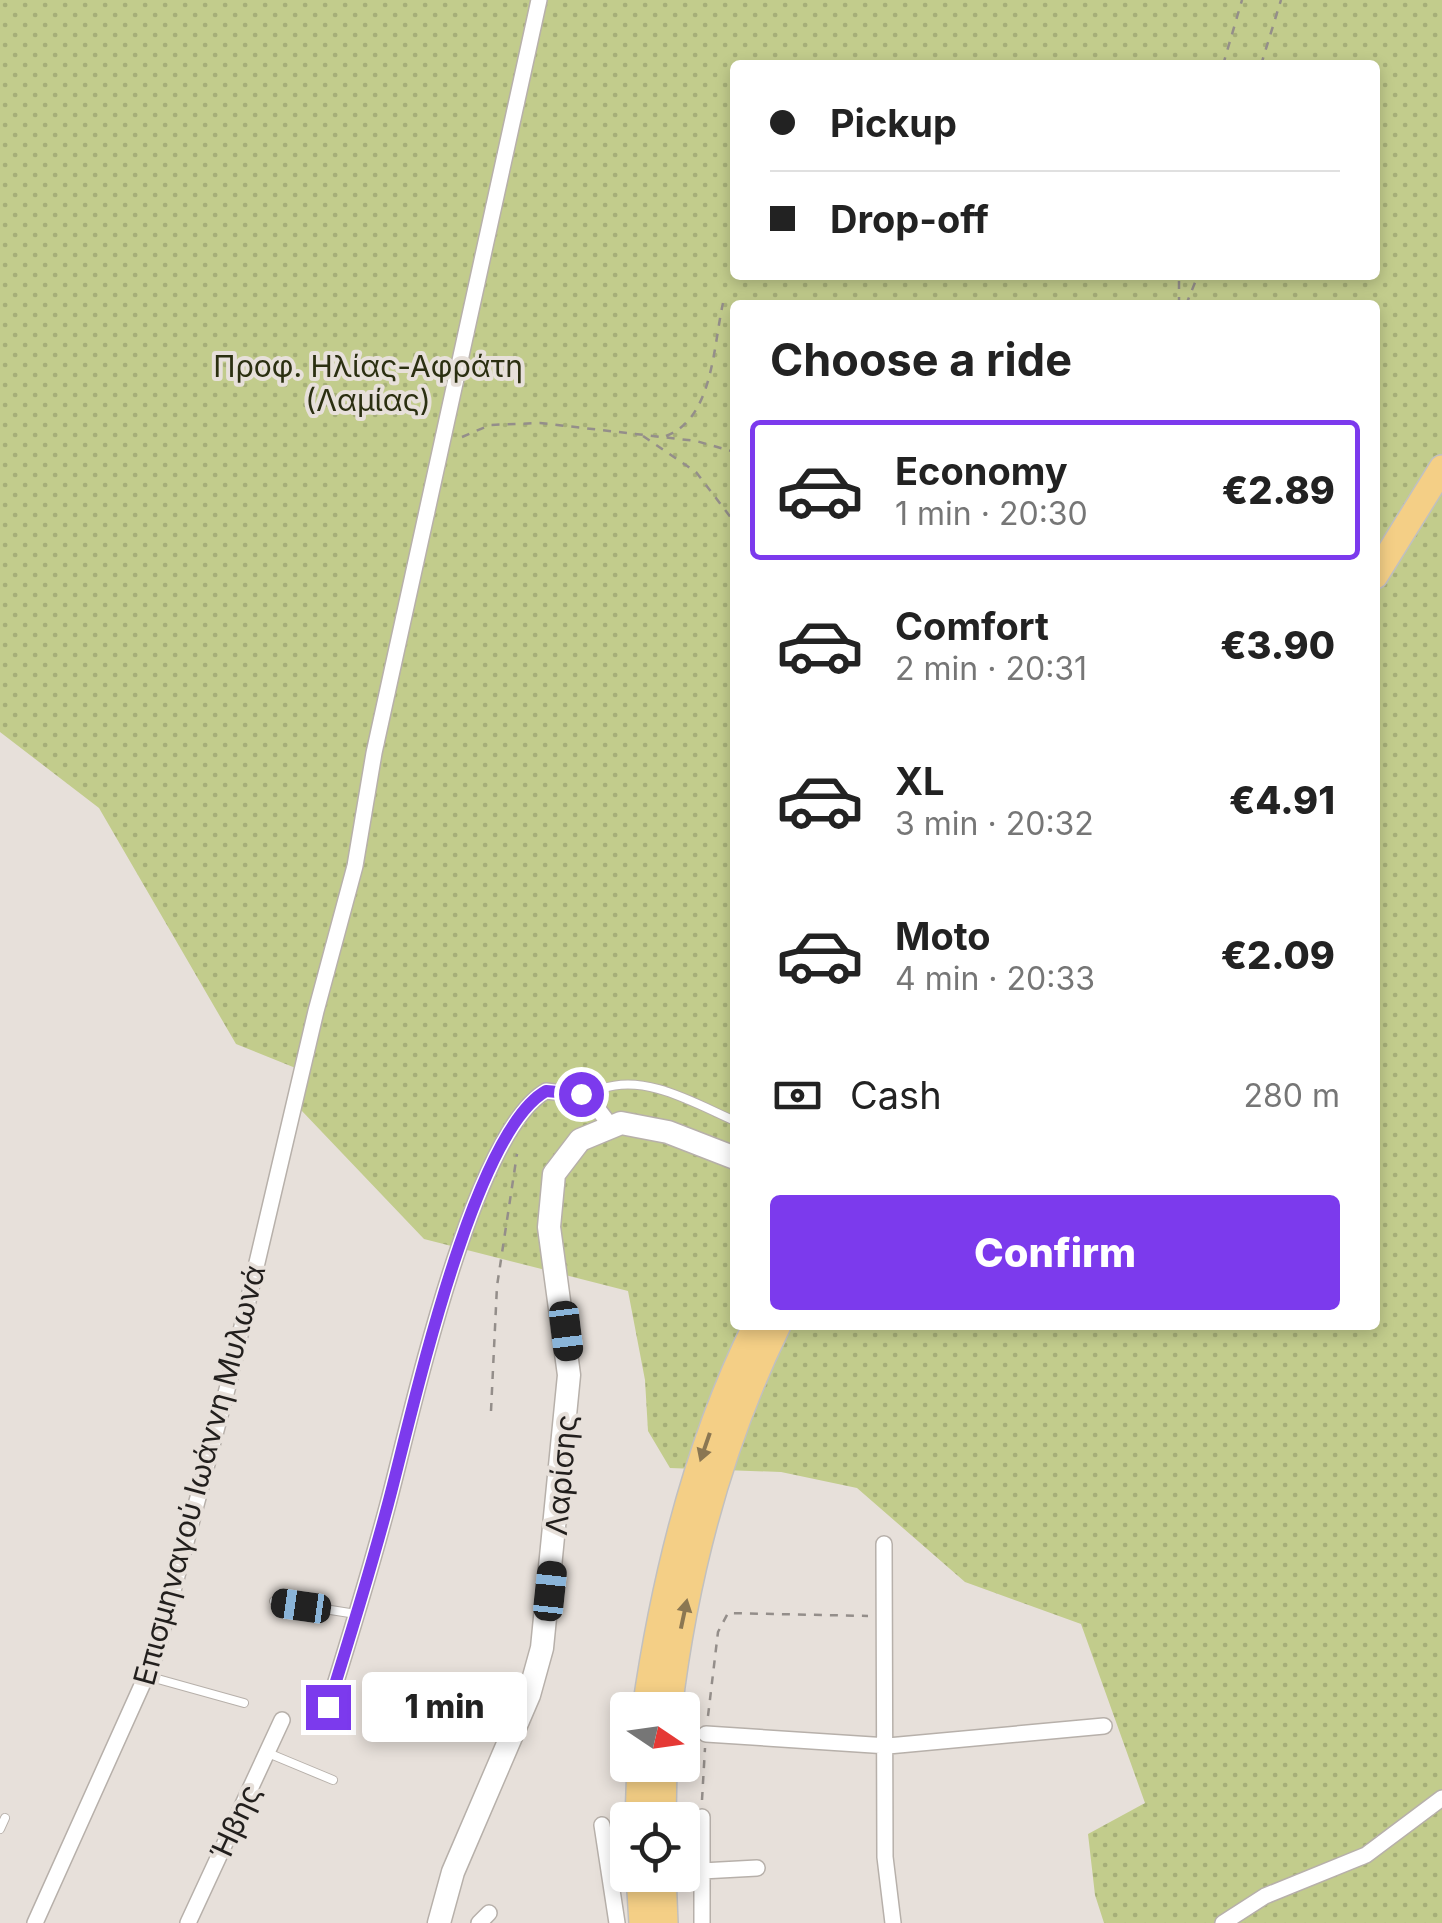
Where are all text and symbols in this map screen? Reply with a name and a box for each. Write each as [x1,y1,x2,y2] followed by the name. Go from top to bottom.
[830,100,957,146] text: Pickup
[830,196,989,242] text: Drop-off
[770,332,1072,387] text: Choose a ride
[213,348,523,418] park label: Προφ. Ηλίας-Αφράτη (Λαμίας)
[775,445,865,535] icon: car
[895,448,1068,494] text: Economy
[1222,467,1335,513] text: €2.89
[895,494,1088,533] text: 1 min · 20:30
[775,600,865,690] icon: car
[895,603,1049,649] text: Comfort
[1220,622,1335,668] text: €3.90
[895,649,1087,688] text: 2 min · 20:31
[775,755,865,845] icon: car
[895,758,945,804] text: XL
[1229,777,1335,823] text: €4.91
[895,804,1094,843] text: 3 min · 20:32
[775,910,865,1000] icon: car
[895,913,991,959] text: Moto
[1221,932,1335,978] text: €2.09
[895,959,1095,998] text: 4 min · 20:33
[770,1068,825,1123] icon: cash
[559,1072,604,1117] route start
[850,1072,942,1118] text: Cash
[1243,1076,1340,1115] text: 280 m
[770,1195,1340,1310] button: Confirm
[126,1261,272,1689] street label: Επισμηναγού Ιωάννη Μυλωνά
[547,1299,585,1363] car
[538,1413,584,1537] street label: Λαρίσης
[697,1433,712,1463] one-way arrow
[532,1560,568,1622] car
[269,1587,333,1625] car
[677,1598,693,1629] one-way arrow
[363,1672,528,1742] callout: 1 min
[306,1685,351,1730] route end
[404,1687,485,1726] text: 1 min
[610,1692,700,1782] north arrow
[610,1692,700,1892] map controls
[202,1779,268,1865] street label: Ήβης
[610,1802,700,1892] button: locate

